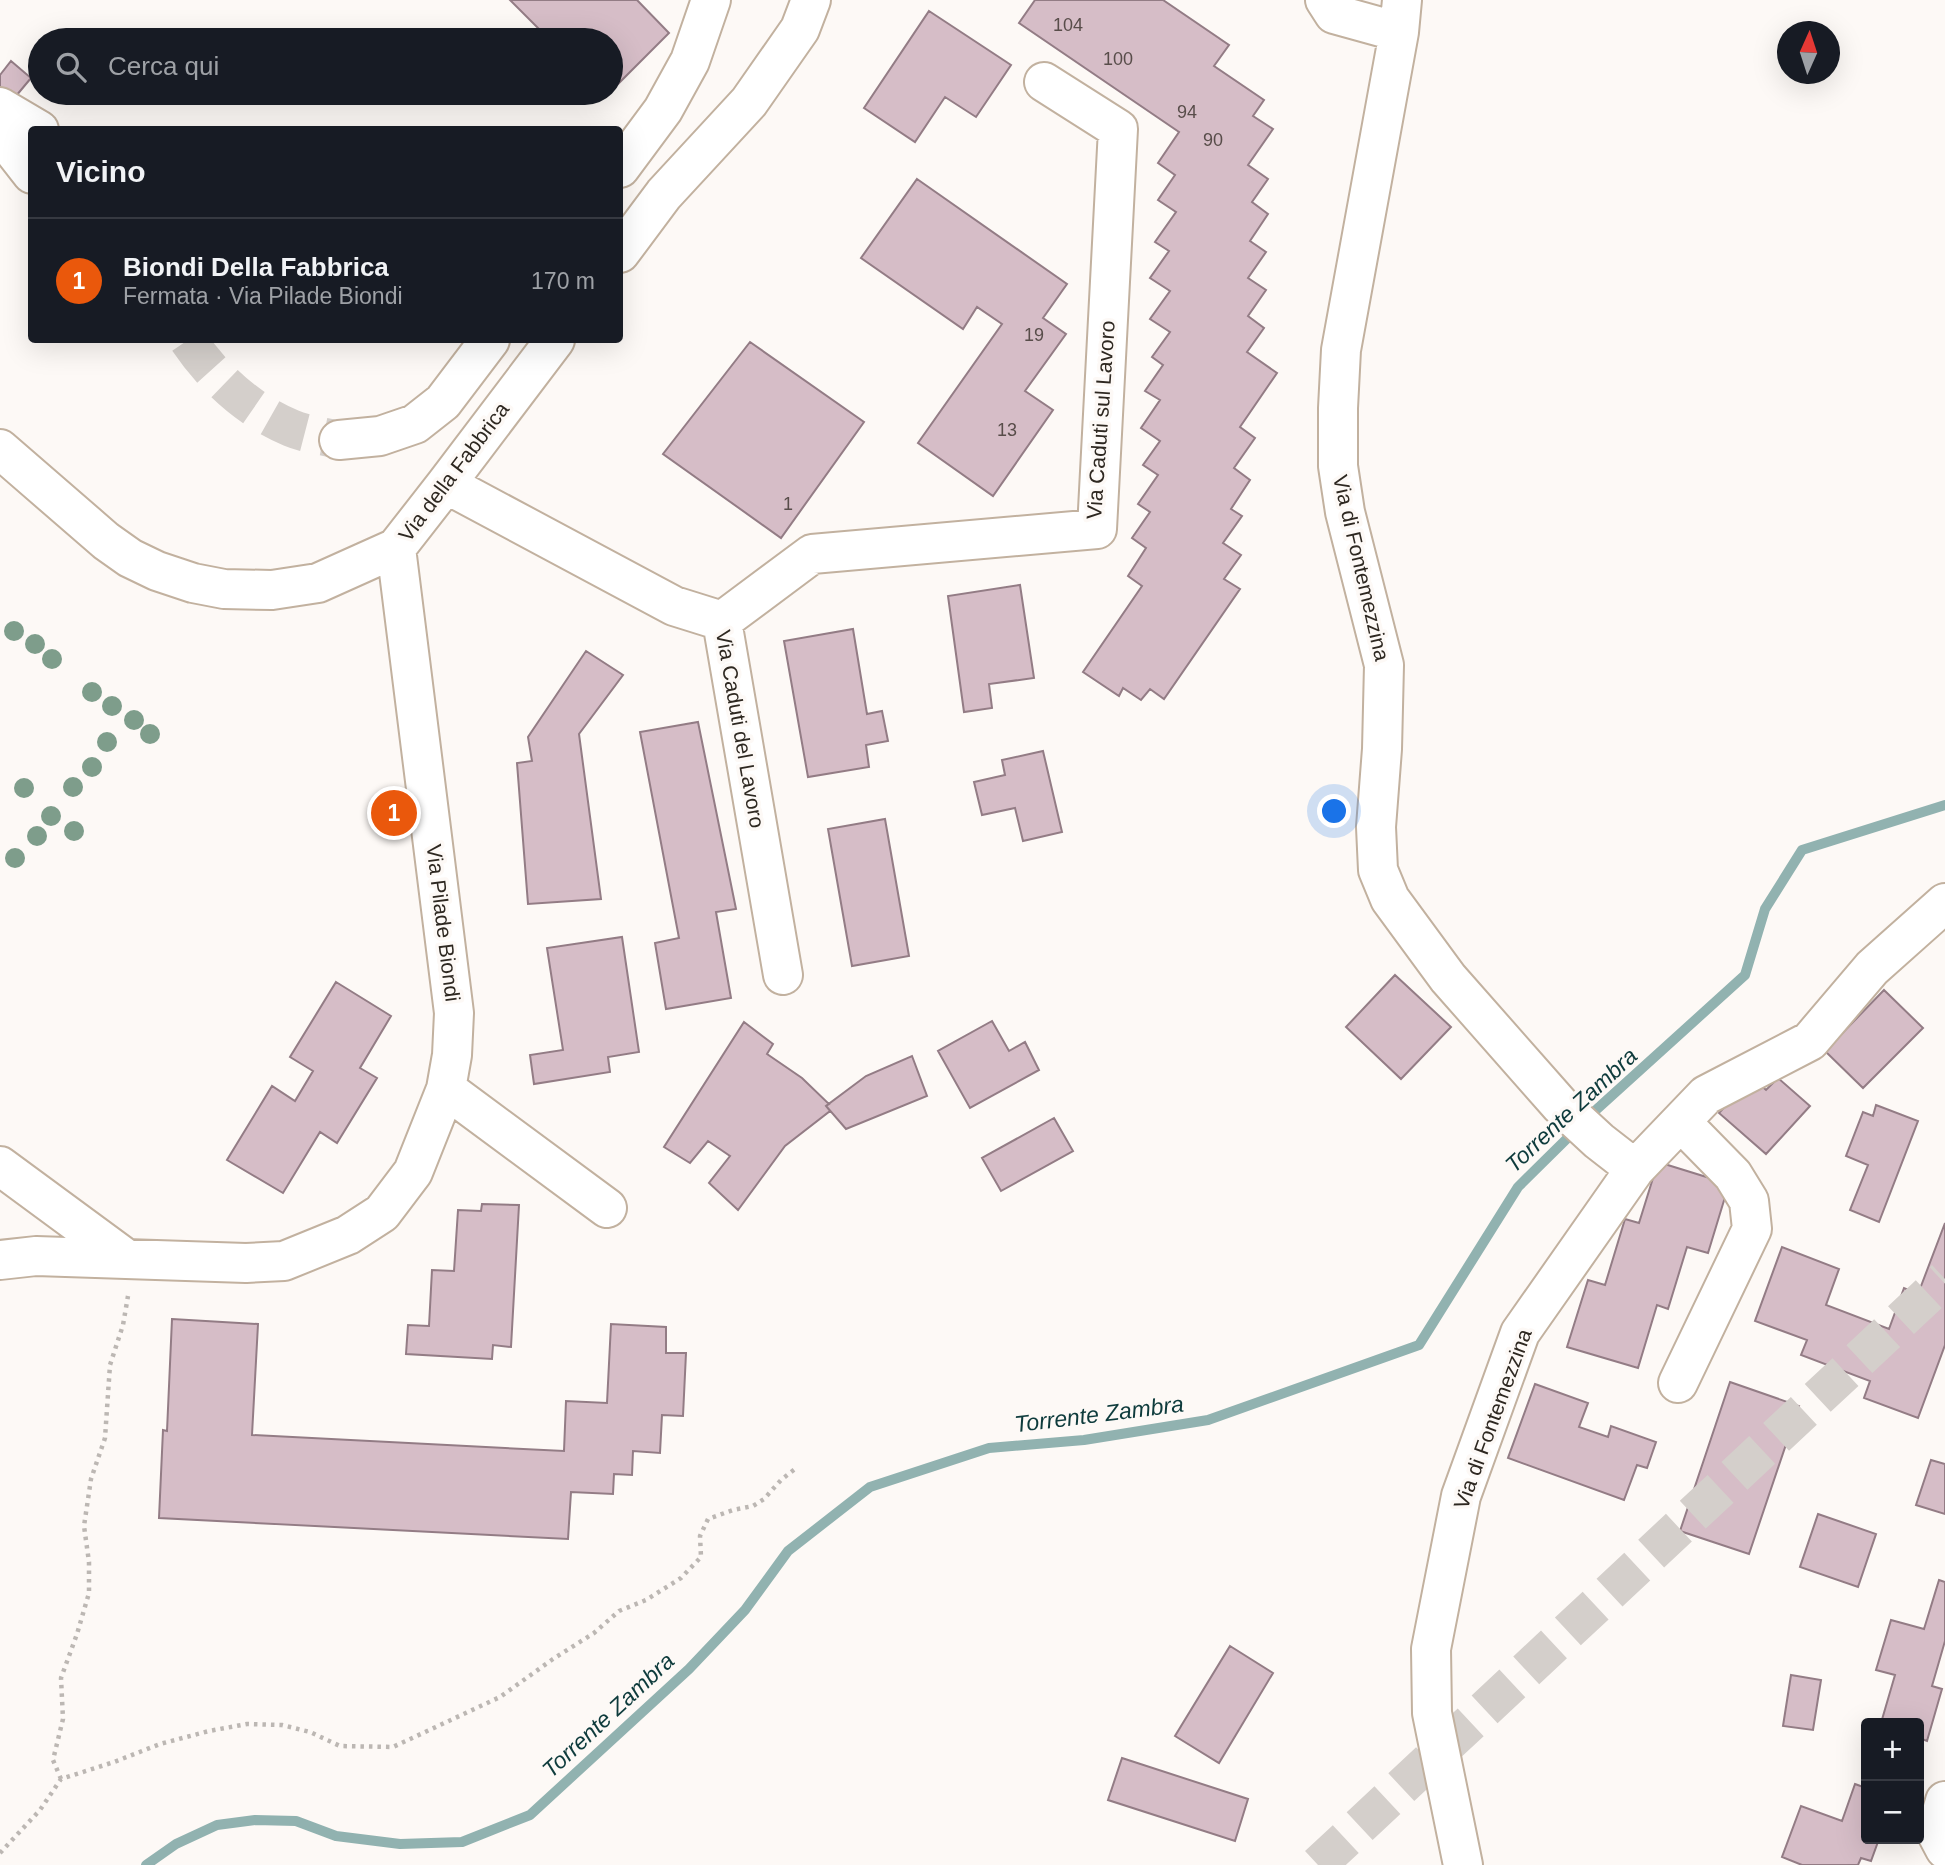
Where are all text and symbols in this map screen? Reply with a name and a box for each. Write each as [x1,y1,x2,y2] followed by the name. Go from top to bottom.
[1053,15,1083,35] house number: 104
[1777,21,1840,84] north arrow
[28,28,623,105] search box
[52,48,90,86] icon: search
[1103,49,1133,69] house number: 100
[108,51,219,81] text: Cerca qui
[1177,102,1197,122] house number: 94
[1203,130,1223,150] house number: 90
[56,155,145,188] text: Vicino
[123,252,389,282] text: Biondi Della Fabbrica
[73,268,85,294] text: 1
[531,268,595,294] text: 170 m
[123,283,403,309] text: Fermata · Via Pilade Biondi
[1082,320,1119,520] street label: Via Caduti sul Lavoro
[1024,325,1044,345] house number: 19
[394,398,513,546] street label: Via della Fabbrica
[997,420,1017,440] house number: 13
[1329,473,1394,663] street label: Via di Fontemezzina
[783,494,793,514] house number: 1
[712,628,769,830] street label: Via Caduti del Lavoro
[371,787,417,839] pin: 1
[1317,794,1351,828] your location
[422,843,465,1003] street label: Via Pilade Biondi
[1500,1042,1642,1178] water label: Torrente Zambra
[1449,1325,1536,1512] street label: Via di Fontemezzina
[1013,1391,1185,1437] water label: Torrente Zambra
[537,1647,679,1783] water label: Torrente Zambra
[1861,1718,1924,1844] map controls
[1861,1718,1924,1781] button: +
[1861,1781,1924,1844] button: −

